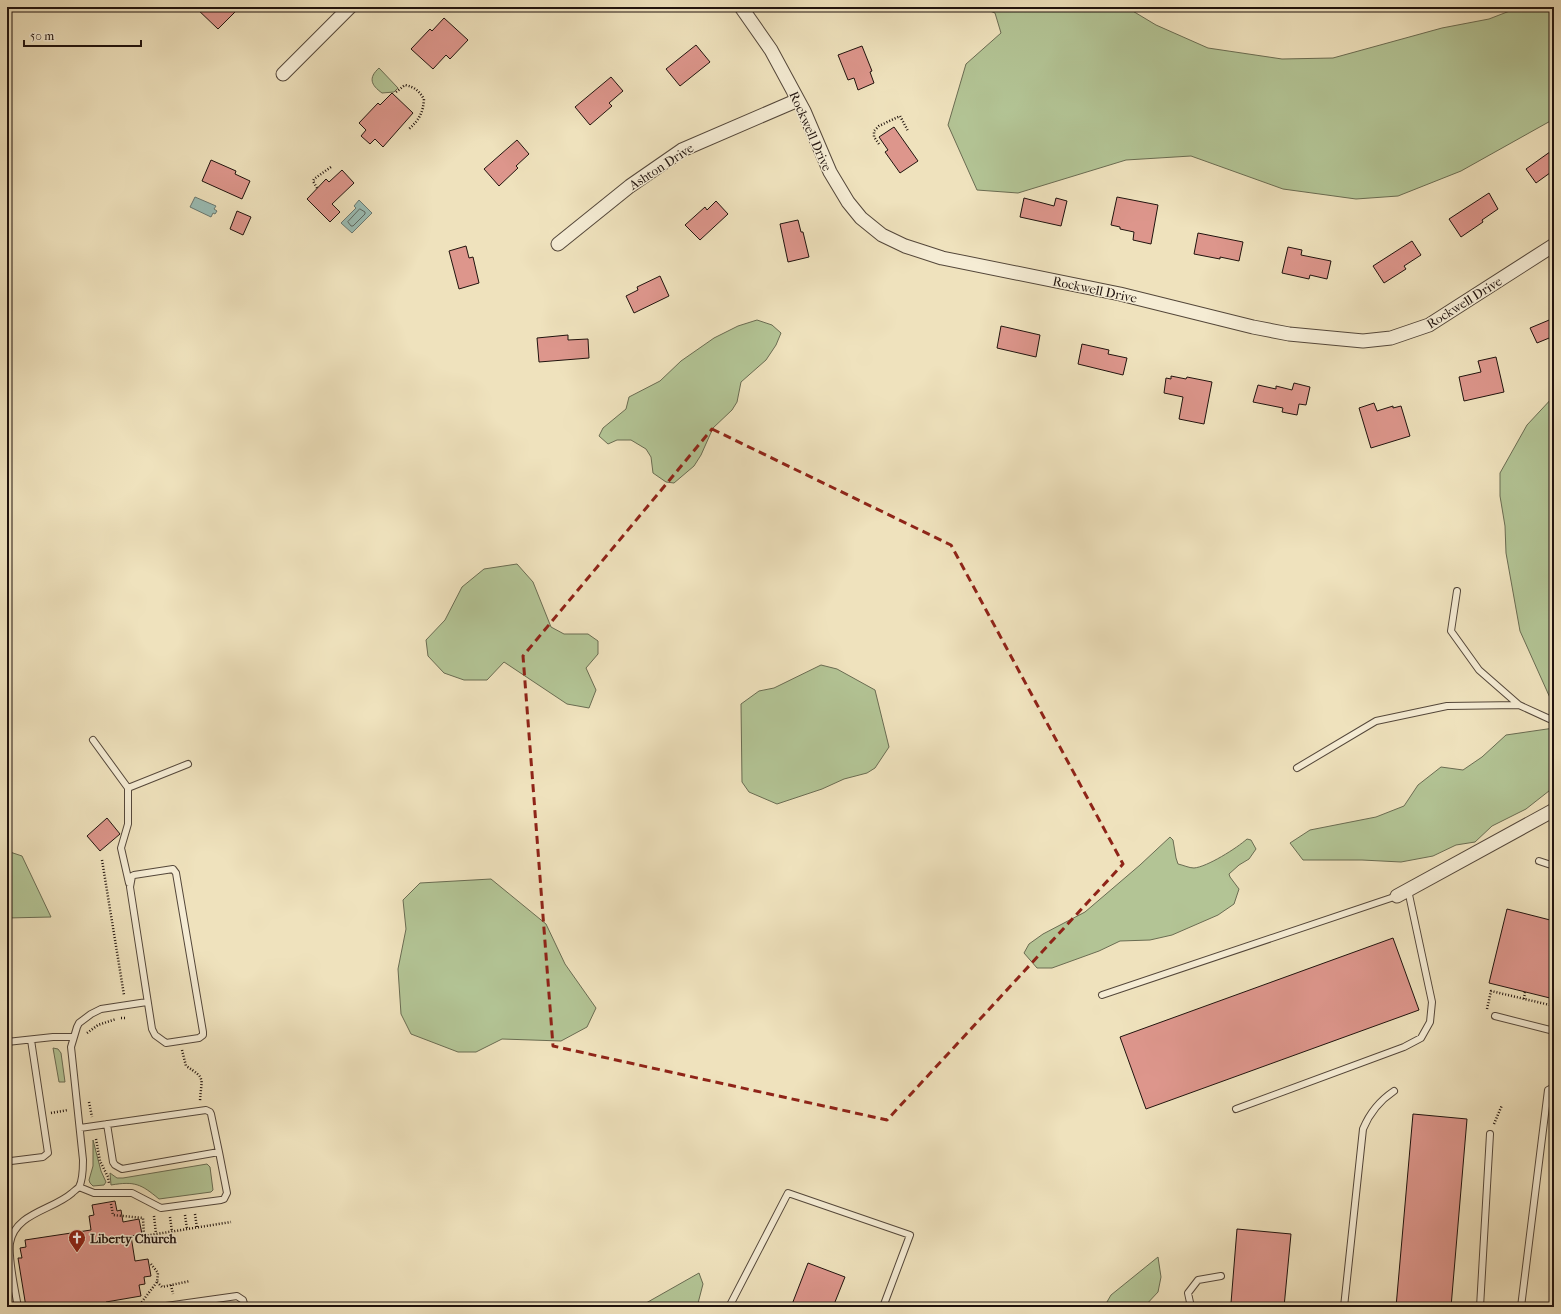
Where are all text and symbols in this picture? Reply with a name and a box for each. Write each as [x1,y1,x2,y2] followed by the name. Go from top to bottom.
[24,22,141,48] scale bar
[30,29,54,43] text: 50 m
[786,89,835,174] street label: Rockwell Drive
[625,140,697,193] street label: Ashton Drive
[1051,273,1139,306] street label: Rockwell Drive
[1424,273,1505,332] street label: Rockwell Drive
[67,1228,87,1253] church icon: Liberty Church
[90,1231,177,1247] place label: Liberty Church

